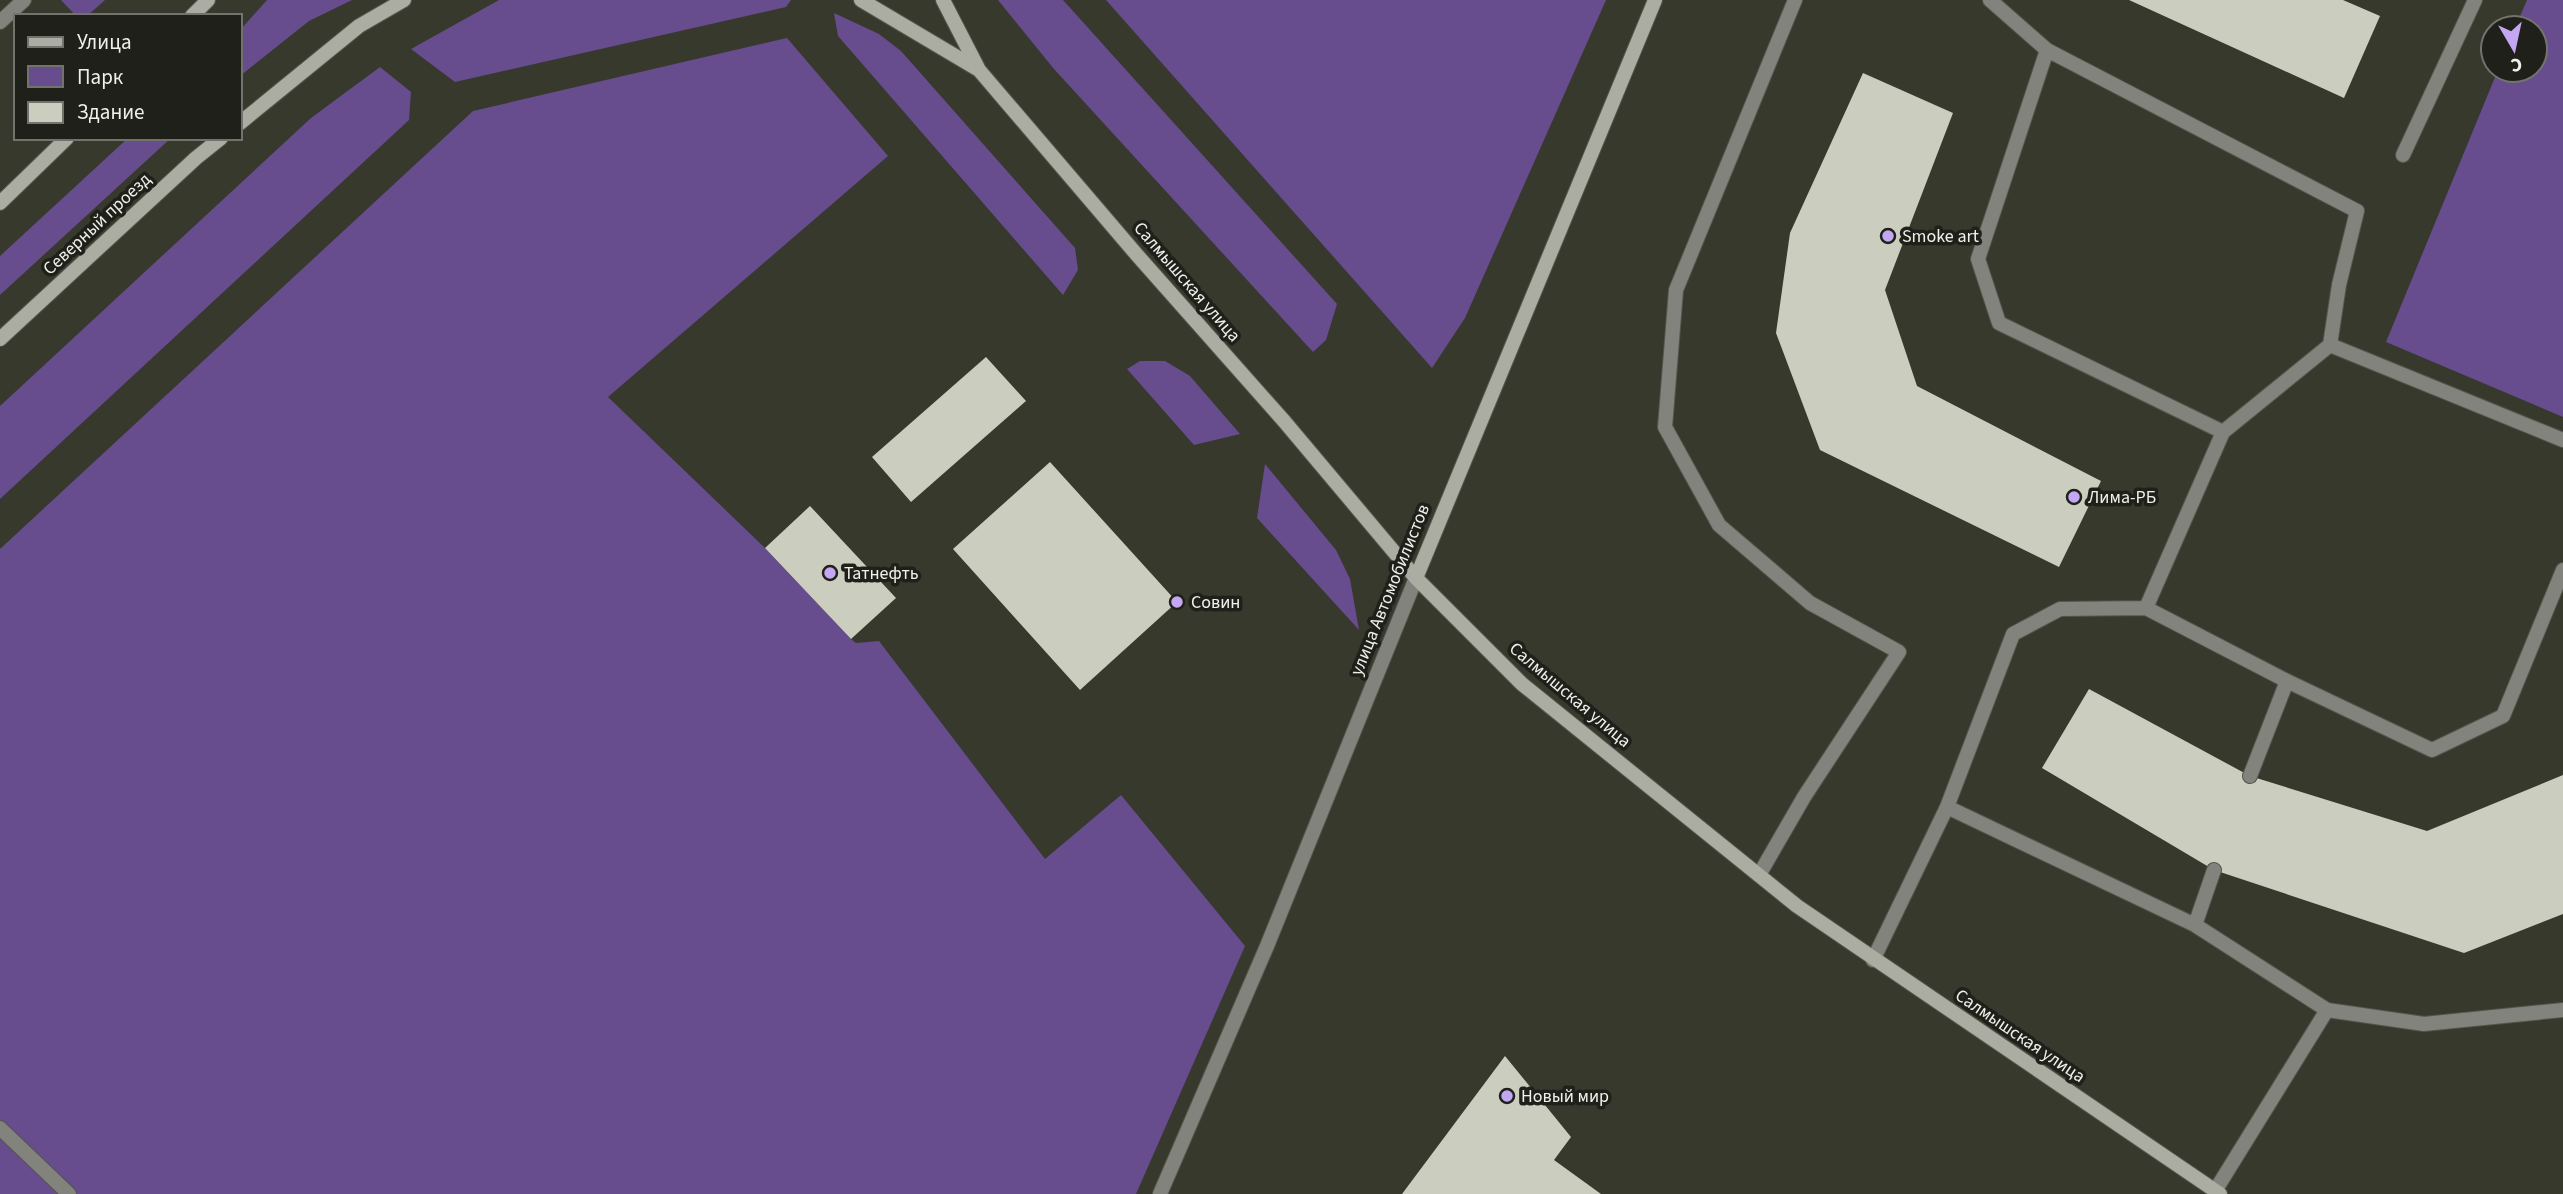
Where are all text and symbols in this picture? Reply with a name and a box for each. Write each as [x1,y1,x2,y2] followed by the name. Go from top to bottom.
[14,14,242,140] legend
[2479,14,2549,84] north arrow
[77,27,132,57] text: Улица
[2509,50,2524,79] text: С
[77,62,124,92] text: Парк
[77,97,145,127] text: Здание
[37,167,157,281] street label: Северный проезд
[1128,216,1246,348] street label: Салмышская улица
[1902,224,1979,249] place label: Smoke art
[1880,228,1896,244] marker: Smoke art
[2088,485,2156,510] place label: Лима-РБ
[2066,489,2082,505] marker: Лима-РБ
[1344,501,1436,679] street label: улица Автомобилистов
[844,561,919,586] place label: Татнефть
[822,565,838,581] marker: Татнефть
[1191,590,1240,615] place label: Совин
[1169,594,1185,610] marker: Совин
[1504,637,1636,753] street label: Салмышская улица
[1950,983,2090,1089] street label: Салмышская улица
[1521,1084,1609,1109] place label: Новый мир
[1499,1088,1515,1104] marker: Новый мир

